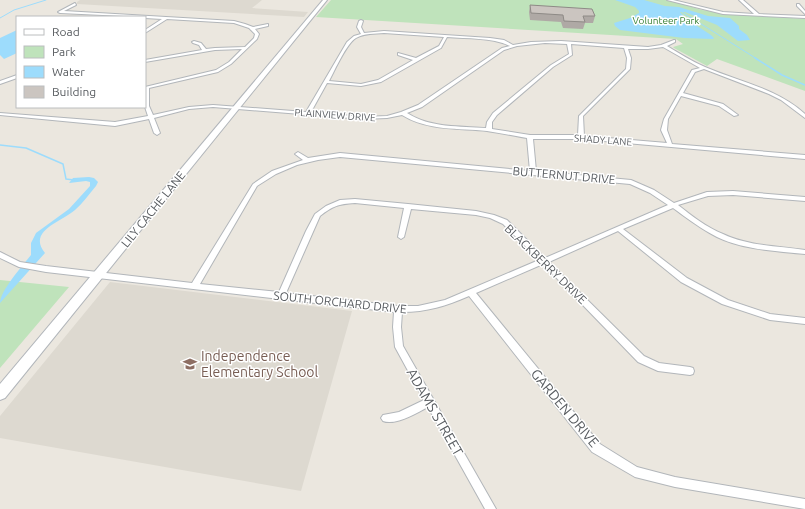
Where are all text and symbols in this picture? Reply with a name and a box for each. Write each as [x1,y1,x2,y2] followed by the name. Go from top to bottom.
[633,15,699,26] park label: Volunteer Park
[16,16,146,108] legend
[52,25,80,38] text: Road
[52,45,76,58] text: Park
[52,65,85,78] text: Water
[52,85,96,98] text: Building
[294,107,376,123] street label: PLAINVIEW DRIVE
[574,132,633,148] street label: SHADY LANE
[512,164,616,186] street label: BUTTERNUT DRIVE
[118,168,188,250] street label: LILY CACHE LANE
[502,222,590,307] street label: BLACKBERRY DRIVE
[273,289,408,315] street label: SOUTH ORCHARD DRIVE
[201,348,319,380] place label: Independence Elementary School
[182,356,198,372] school or university icon: Independence Elementary School
[404,366,467,459] street label: ADAMS STREET
[528,366,602,450] street label: GARDEN DRIVE

